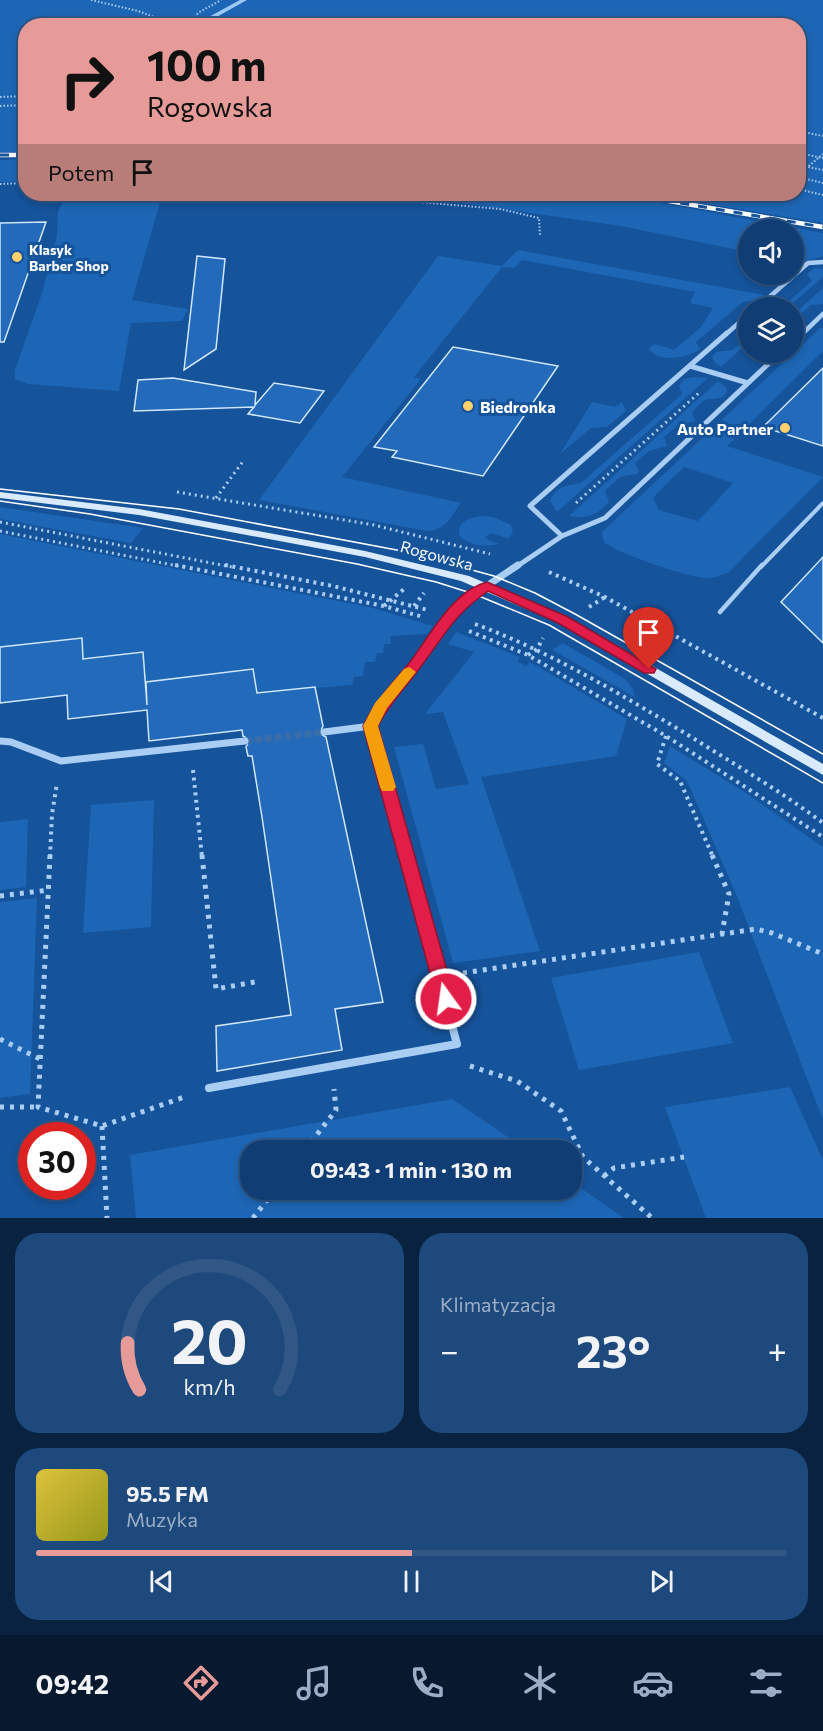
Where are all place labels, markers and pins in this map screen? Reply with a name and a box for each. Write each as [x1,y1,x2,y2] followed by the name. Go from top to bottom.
[29,241,109,274] place label: Klasyk Barber Shop
[10,250,24,264] marker: Klasyk Barber Shop
[480,397,556,416] place label: Biedronka
[461,399,475,413] marker: Biedronka
[677,419,773,438] place label: Auto Partner
[778,421,792,435] marker: Auto Partner
[623,607,674,669] pin

